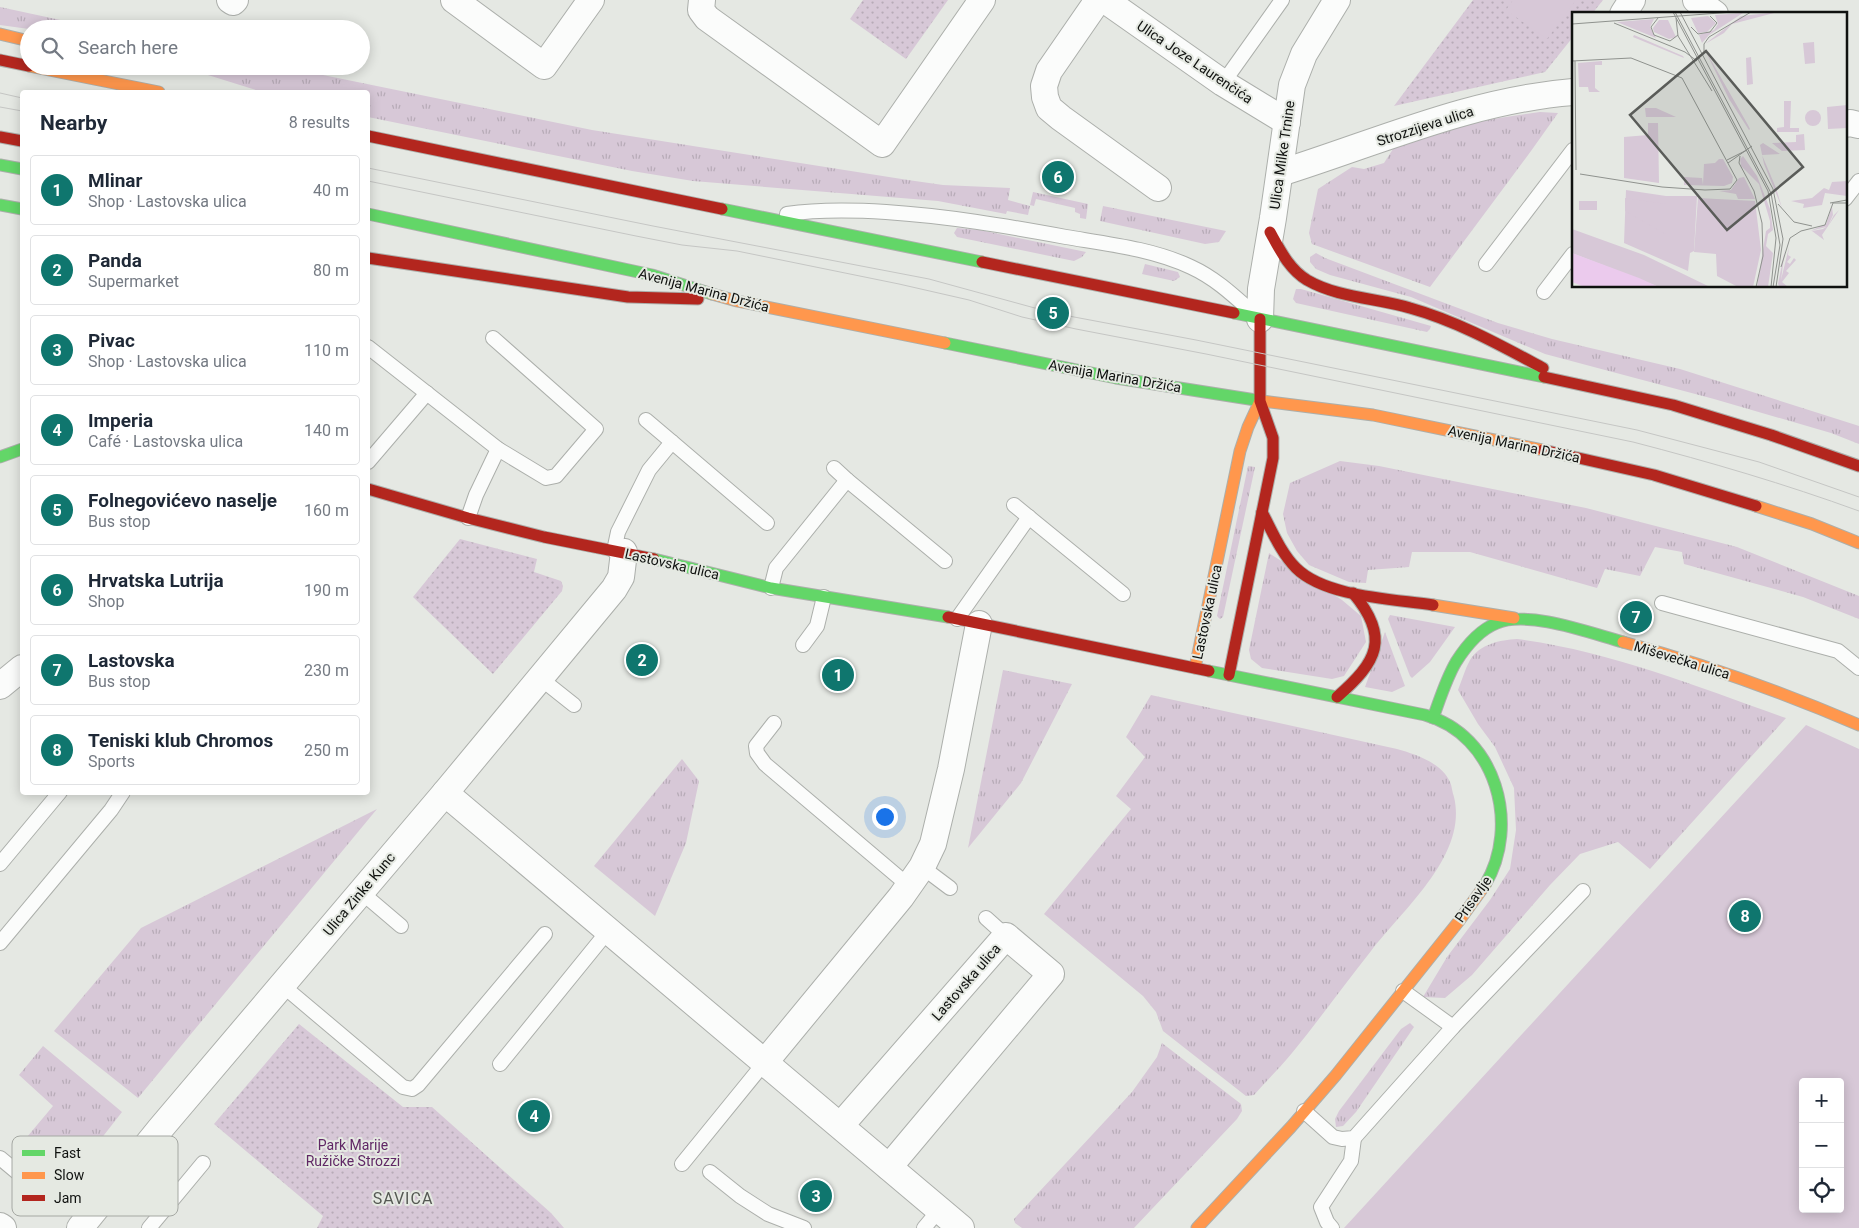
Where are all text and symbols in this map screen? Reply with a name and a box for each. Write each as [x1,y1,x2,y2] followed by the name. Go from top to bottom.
[1572,12,1846,288] inset map
[1134,17,1256,107] street label: Ulica Joze Laurenčića
[20,20,370,75] search box
[38,34,66,62] icon: search
[78,36,178,59] text: Search here
[1266,100,1298,210] street label: Ulica Milke Trnine
[1375,103,1475,149] street label: Strozzijeva ulica
[40,111,107,135] text: Nearby
[289,113,350,132] text: 8 results
[1042,158,1074,196] pin: 6
[88,169,142,192] text: Mlinar
[52,181,62,200] text: 1
[313,181,349,200] text: 40 m
[88,192,247,211] text: Shop · Lastovska ulica
[88,249,142,272] text: Panda
[52,261,62,280] text: 2
[313,261,349,280] text: 80 m
[637,265,771,315] street label: Avenija Marina Držića
[88,272,179,291] text: Supermarket
[1037,294,1069,332] pin: 5
[88,329,135,352] text: Pivac
[52,341,62,360] text: 3
[304,341,349,360] text: 110 m
[88,352,247,371] text: Shop · Lastovska ulica
[1047,356,1183,396] street label: Avenija Marina Držića
[88,409,153,432] text: Imperia
[52,421,62,440] text: 4
[304,421,349,440] text: 140 m
[1447,422,1581,466] street label: Avenija Marina Držića
[88,432,243,451] text: Café · Lastovska ulica
[88,489,277,512] text: Folnegovićevo naselje
[52,501,62,520] text: 5
[304,501,349,520] text: 160 m
[88,512,150,531] text: Bus stop
[623,545,721,583] street label: Lastovska ulica
[1189,563,1225,661] street label: Lastovska ulica
[88,569,224,592] text: Hrvatska Lutrija
[52,581,62,600] text: 6
[304,581,349,600] text: 190 m
[88,592,124,611] text: Shop
[1620,598,1652,636] pin: 7
[1632,638,1732,682] street label: Miševečka ulica
[626,641,658,679] pin: 2
[88,649,175,672] text: Lastovska
[822,656,854,694] pin: 1
[52,661,62,680] text: 7
[304,661,349,680] text: 230 m
[88,672,150,691] text: Bus stop
[88,729,273,752] text: Teniski klub Chromos
[52,741,62,760] text: 8
[304,741,349,760] text: 250 m
[88,752,135,771] text: Sports
[872,804,898,830] your location
[320,849,398,939] street label: Ulica Zinke Kunc
[1451,873,1495,925] street label: Prisavlje
[1729,897,1761,935] pin: 8
[928,940,1004,1024] street label: Lastovska ulica
[1799,1078,1844,1213] map controls
[1799,1078,1844,1123] button: +
[518,1097,550,1135] pin: 4
[1799,1123,1844,1168] button: −
[12,1136,178,1216] legend
[306,1137,400,1169] park label: Park Marije Ružičke Strozzi
[54,1145,81,1161] text: Fast
[54,1167,85,1183] text: Slow
[1799,1168,1844,1213] button: locate
[800,1177,832,1215] pin: 3
[373,1189,433,1208] district label: SAVICA
[54,1190,82,1206] text: Jam

